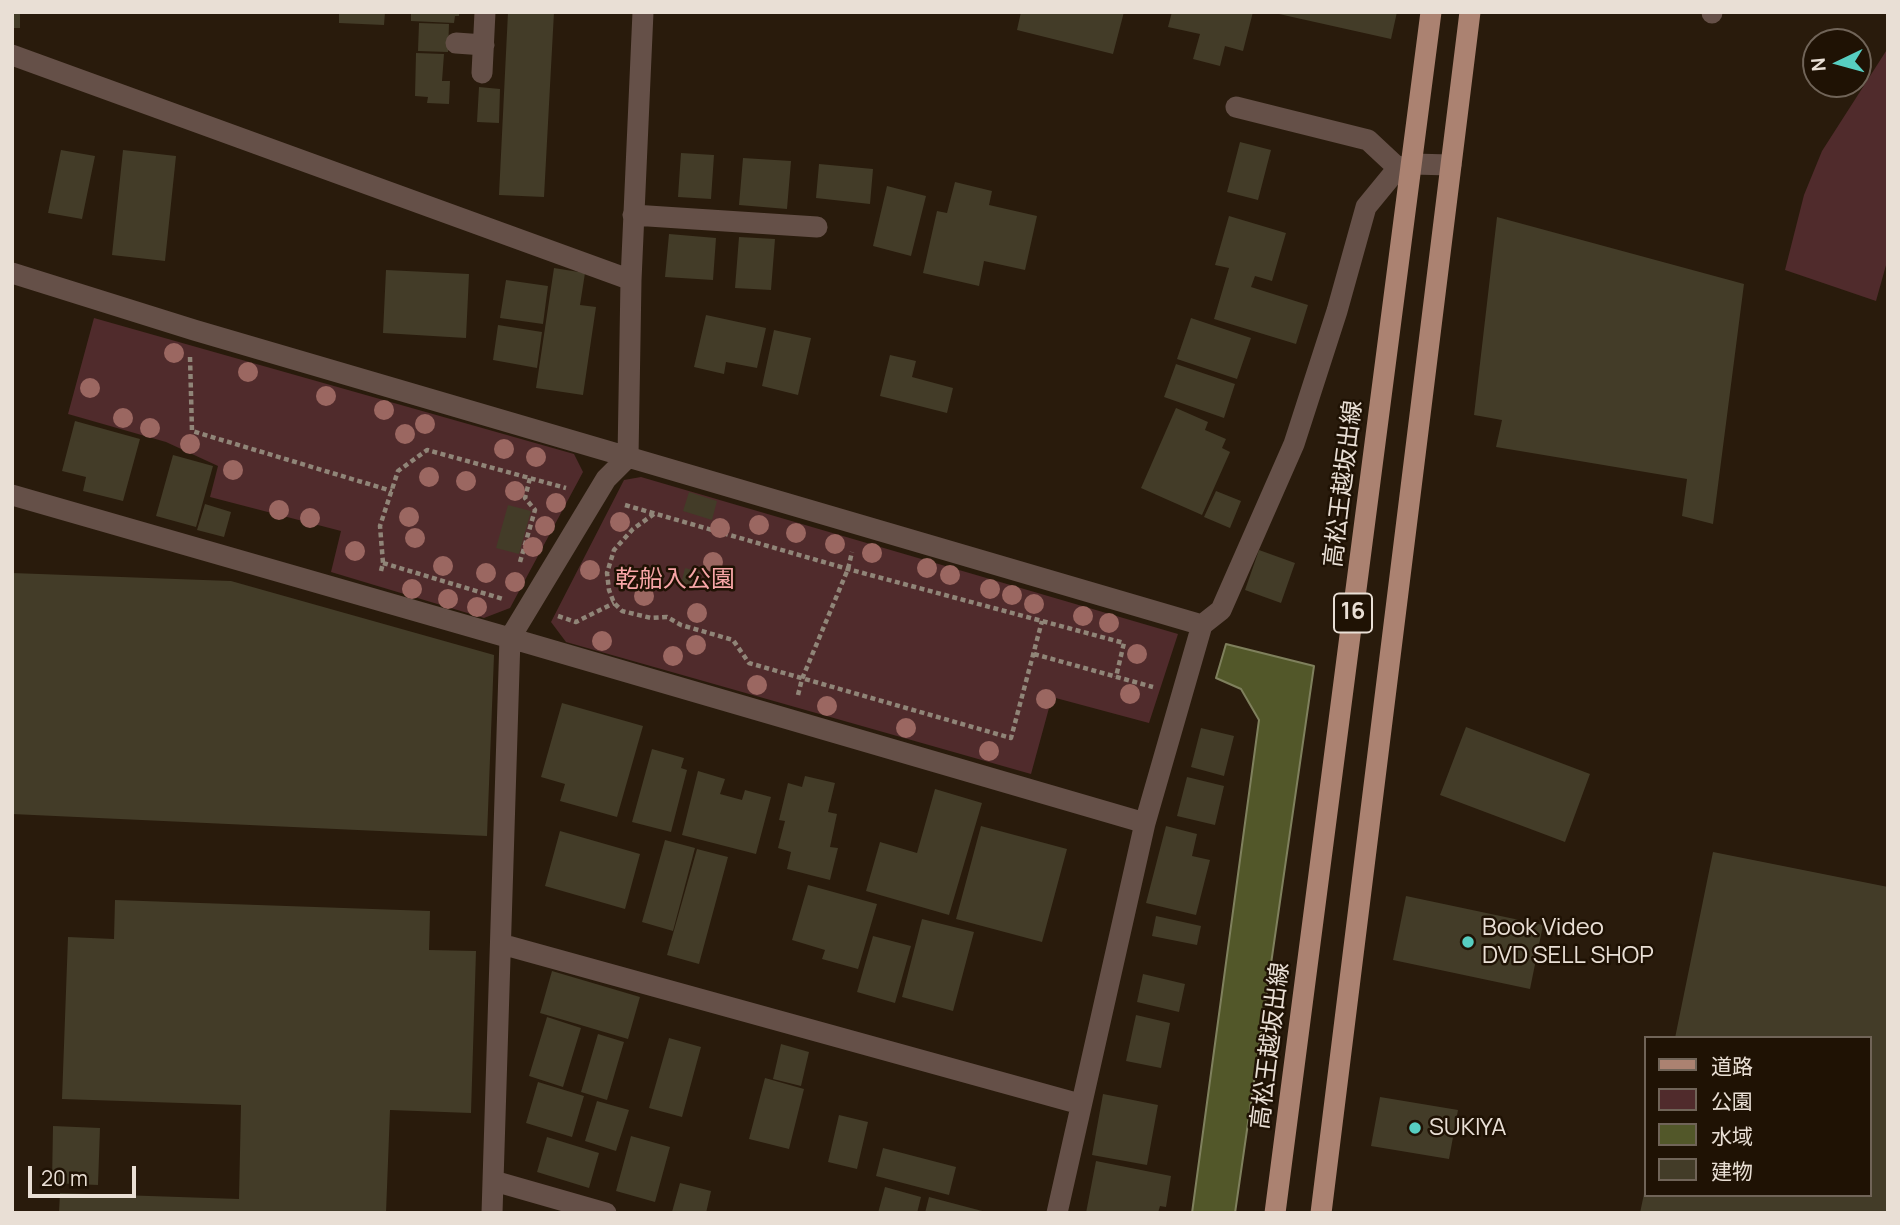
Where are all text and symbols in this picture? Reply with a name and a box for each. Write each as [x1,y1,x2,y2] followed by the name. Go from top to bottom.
[1802,28,1872,98] north arrow
[1805,57,1832,73] text: N
[1319,399,1369,569] street label: 高松王越坂出線
[615,566,735,594] park label: 乾船入公園
[1334,594,1372,632] road number: 16
[1482,914,1654,970] place label: Book Video DVD SELL SHOP
[1460,934,1476,950] marker: Book Video DVD SELL SHOP
[1246,961,1296,1131] street label: 高松王越坂出線
[1644,1036,1872,1197] legend
[1711,1052,1753,1080] text: 道路
[1711,1087,1753,1115] text: 公園
[1429,1114,1506,1142] place label: SUKIYA
[1407,1120,1423,1136] marker: SUKIYA
[1711,1122,1753,1150] text: 水域
[32,1152,140,1196] scale bar
[1711,1157,1753,1185] text: 建物
[41,1164,88,1192] text: 20 m

